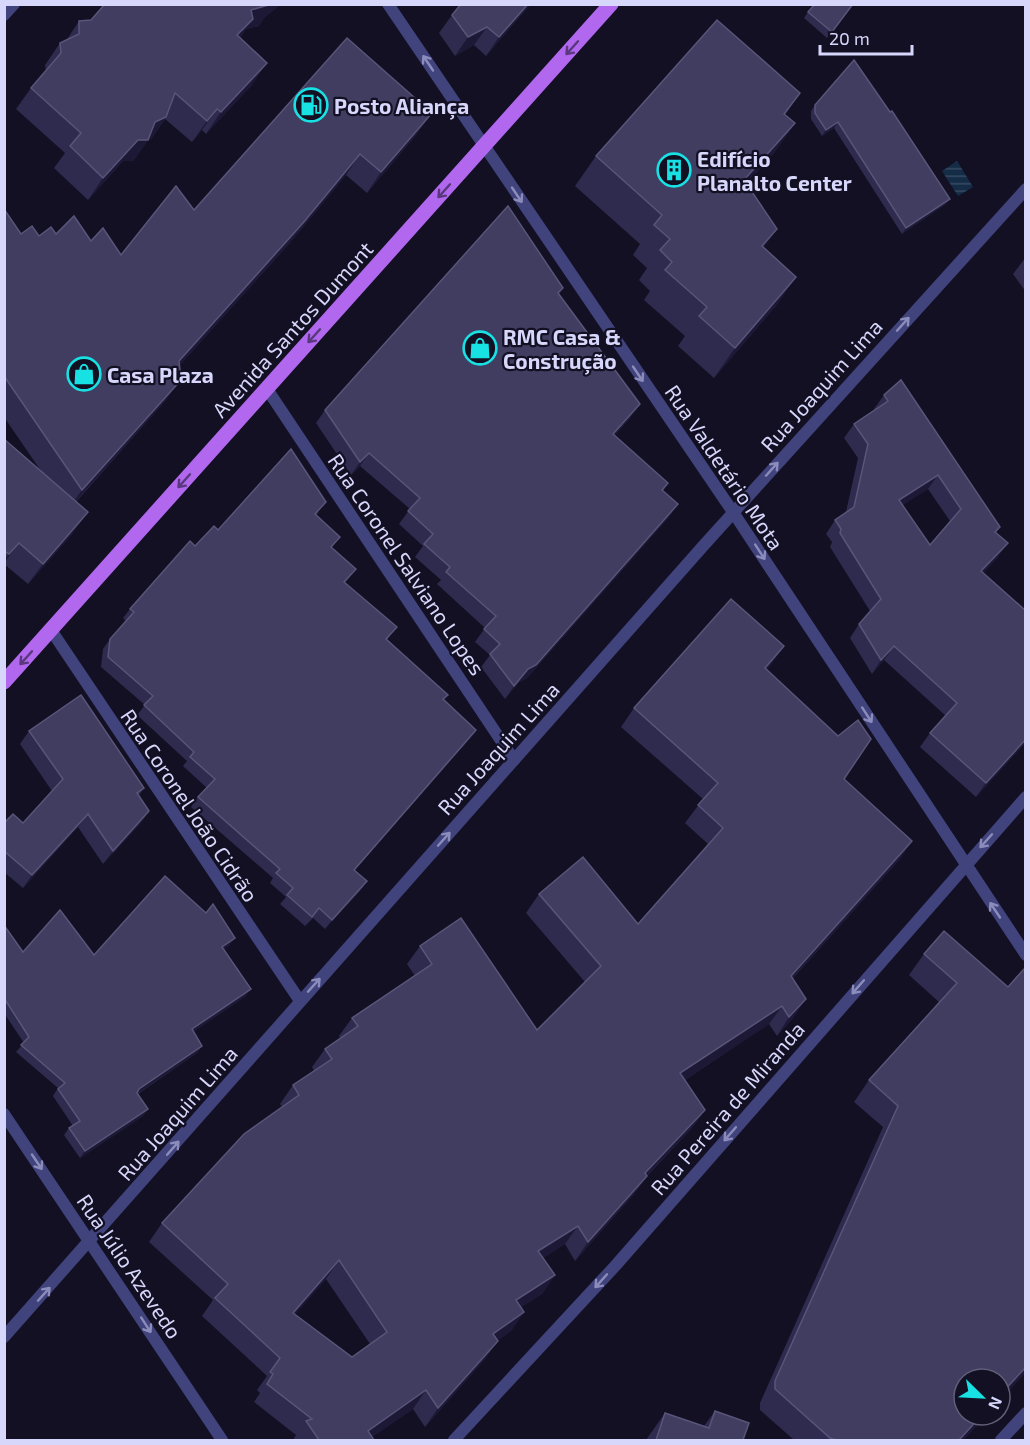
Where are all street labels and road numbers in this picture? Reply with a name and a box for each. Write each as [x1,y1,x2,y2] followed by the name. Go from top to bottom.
[206,236,378,422] street label: Avenida Santos Dumont
[755,314,887,456] street label: Rua Joaquim Lima
[661,380,789,554] street label: Rua Valdetário Mota
[324,449,490,679] street label: Rua Coronel Salviano Lopes
[432,677,564,819] street label: Rua Joaquim Lima
[116,704,264,906] street label: Rua Coronel João Cidrão
[645,1016,809,1200] street label: Rua Pereira de Miranda
[112,1041,242,1185] street label: Rua Joaquim Lima
[72,1189,188,1343] street label: Rua Júlio Azevedo

